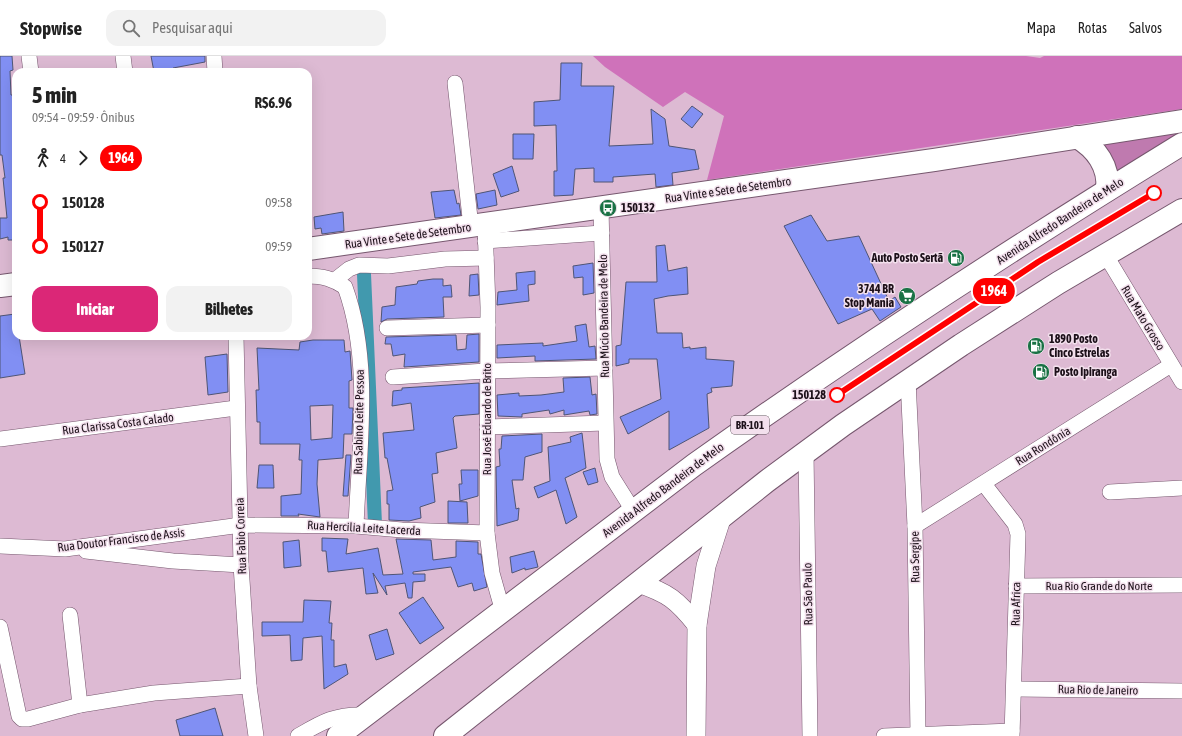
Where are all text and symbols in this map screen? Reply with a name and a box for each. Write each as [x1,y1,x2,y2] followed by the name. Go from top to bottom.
[106,10,386,46] search box
[20,17,82,39] text: Stopwise
[120,17,142,39] icon: search
[152,19,233,36] text: Pesquisar aqui
[1027,20,1056,36] text: Mapa
[1078,20,1107,36] text: Rotas
[1129,20,1162,36] text: Salvos
[32,82,77,108] text: 5 min
[254,94,292,111] text: R$6.96
[32,110,135,125] text: 09:54 – 09:59 · Ônibus
[32,147,54,169] icon: walk
[72,147,94,169] icon: forward
[108,150,134,166] text: 1964
[60,151,66,166] text: 4
[664,174,792,206] street label: Rua Vinte e Sete de Setembro
[994,175,1126,267] street label: Avenida Alfredo Bandeira de Melo
[1146,185,1162,201] unlabelled marker
[62,194,104,211] text: 150128
[265,195,292,210] text: 09:58
[598,198,618,218] bus stop icon: 150132
[621,201,655,215] place label: 150132
[344,220,472,252] street label: Rua Vinte e Sete de Setembro
[62,238,104,255] text: 150127
[265,239,292,254] text: 09:59
[946,248,966,268] fuel station icon: Auto Posto Sertã
[871,251,943,265] place label: Auto Posto Sertã
[596,254,612,378] street label: Rua Múcio Bandeira de Melo
[966,278,1022,304] line badge: 1964
[845,282,894,310] place label: 3744 BR Stop Mania
[981,283,1007,299] text: 1964
[1118,283,1168,353] street label: Rua Mato Grosso
[32,286,158,332] button: Iniciar
[166,286,292,332] button: Bilhetes
[897,286,917,306] supermarket icon: 3744 BR Stop Mania
[1049,332,1110,360] place label: 1890 Posto Cinco Estrelas
[1026,336,1046,356] fuel station icon: 1890 Posto Cinco Estrelas
[1031,362,1051,382] fuel station icon: Posto Ipiranga
[480,363,494,475] street label: Rua José Eduardo de Brito
[1054,365,1117,379] place label: Posto Ipiranga
[351,369,367,475] street label: Rua Sabino Leite Pessoa
[829,387,845,403] marker: 150128
[792,388,826,402] place label: 150128
[61,410,175,438] street label: Rua Clarissa Costa Calado
[731,416,769,434] road number: BR-101
[1013,424,1073,468] street label: Rua Rondônia
[600,440,727,540] street label: Avenida Alfredo Bandeira de Melo
[233,497,249,575] street label: Rua Fabio Correia
[307,518,421,538] street label: Rua Hercilia Leite Lacerda
[57,525,185,555] street label: Rua Doutor Francisco de Assis
[908,531,922,583] street label: Rua Sergipe
[800,562,816,625] street label: Rua São Paulo
[1046,579,1152,593] street label: Rua Rio Grande do Norte
[1009,582,1023,626] street label: Rua Africa
[1058,682,1139,698] street label: Rua Rio de Janeiro

